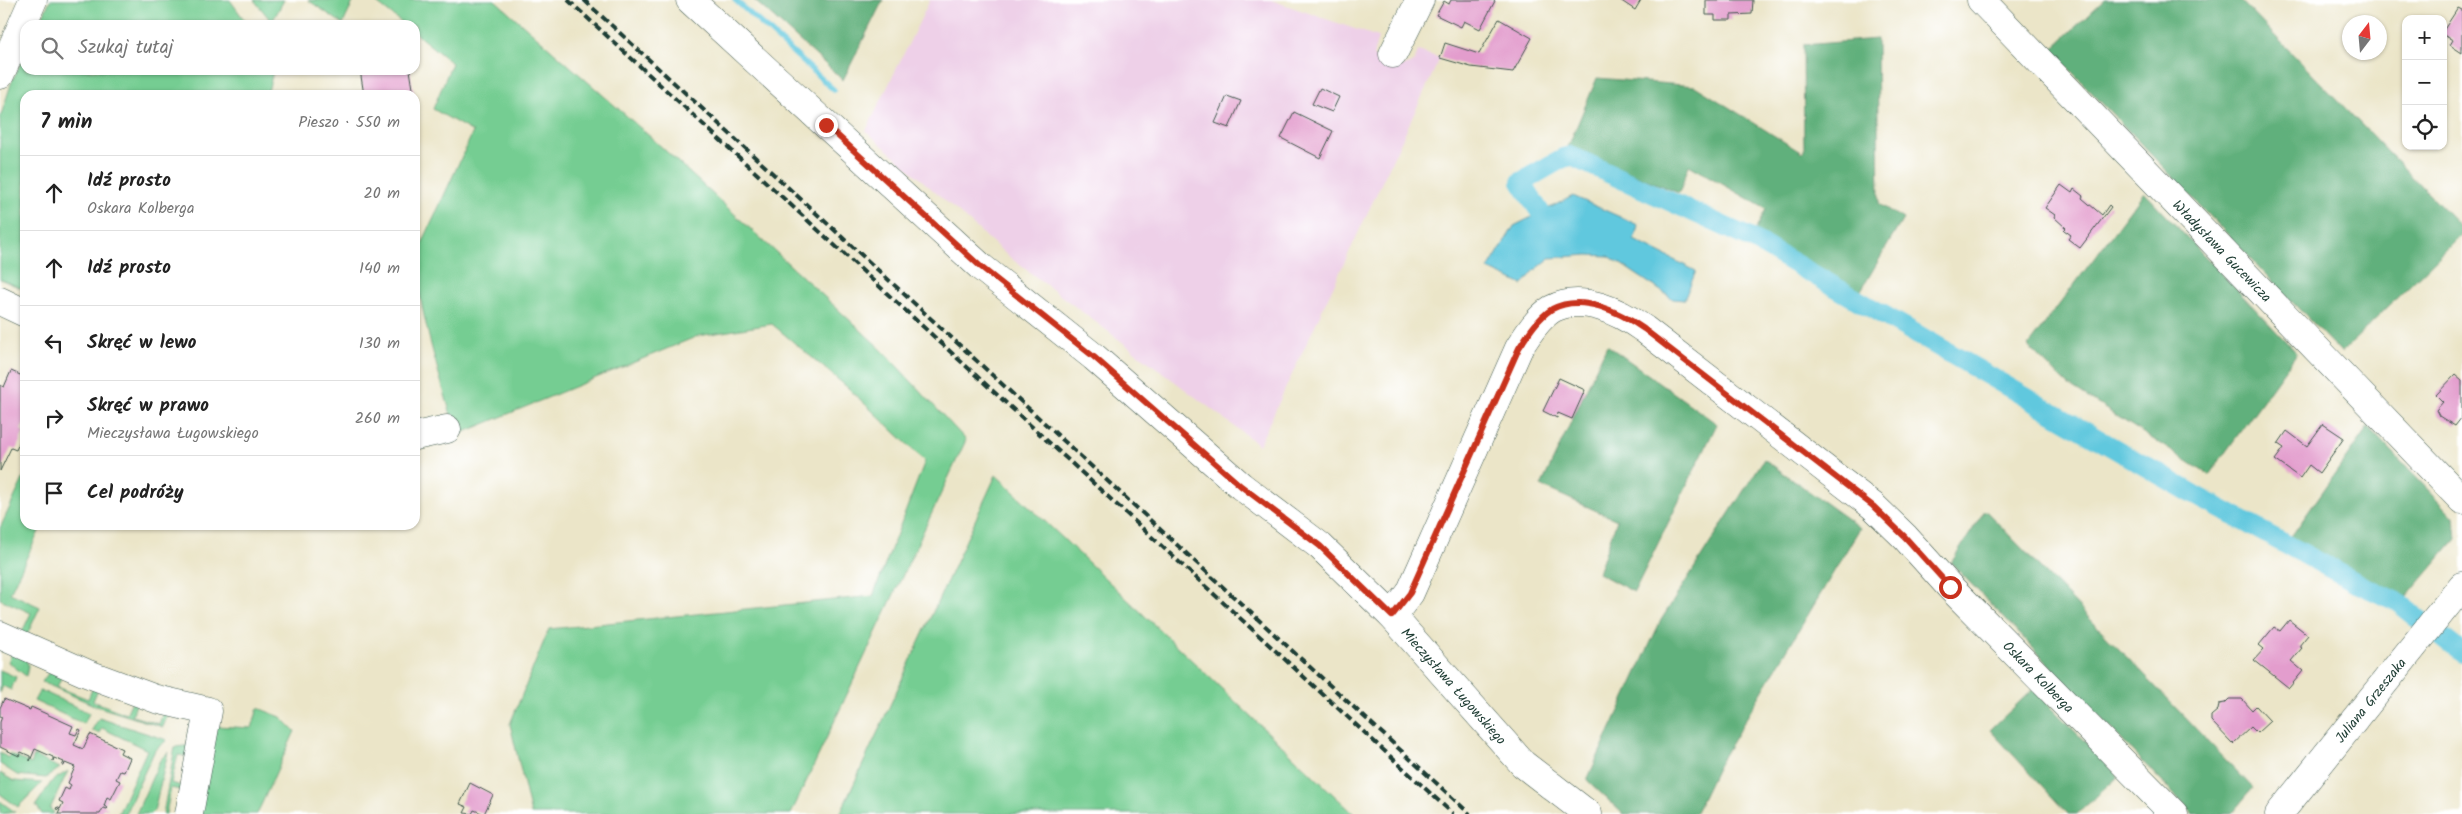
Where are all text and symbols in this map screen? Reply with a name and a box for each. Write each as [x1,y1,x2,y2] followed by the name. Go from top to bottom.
[2342,15,2387,60] north arrow
[2402,15,2447,150] map controls
[2402,15,2447,60] button: +
[20,20,420,75] search box
[78,33,173,63] text: Szukaj tutaj
[38,34,66,62] icon: search
[2402,60,2447,105] button: −
[2402,105,2447,150] button: locate
[40,106,92,139] text: 7 min
[298,110,400,135] text: Pieszo · 550 m
[815,114,838,137] route end
[87,166,171,196] text: Idź prosto
[40,179,68,207] icon: ahead
[364,181,400,206] text: 20 m
[2167,195,2276,308] street label: Władysława Gucewicza
[87,196,194,221] text: Oskara Kolberga
[87,253,171,283] text: Idź prosto
[40,254,68,282] icon: ahead
[359,256,400,281] text: 140 m
[87,328,196,358] text: Skręć w lewo
[40,329,68,357] icon: left
[359,331,400,356] text: 130 m
[87,391,209,421] text: Skręć w prawo
[40,404,68,432] icon: right
[355,406,400,431] text: 260 m
[87,421,259,446] text: Mieczysława Ługowskiego
[87,478,184,508] text: Cel podróży
[40,479,68,507] icon: arrive
[1939,576,1962,599] route start
[1395,623,1511,750] street label: Mieczysława Ługowskiego
[1997,636,2079,719] street label: Oskara Kolberga
[2330,653,2412,748] street label: Juliana Grzeszaka

